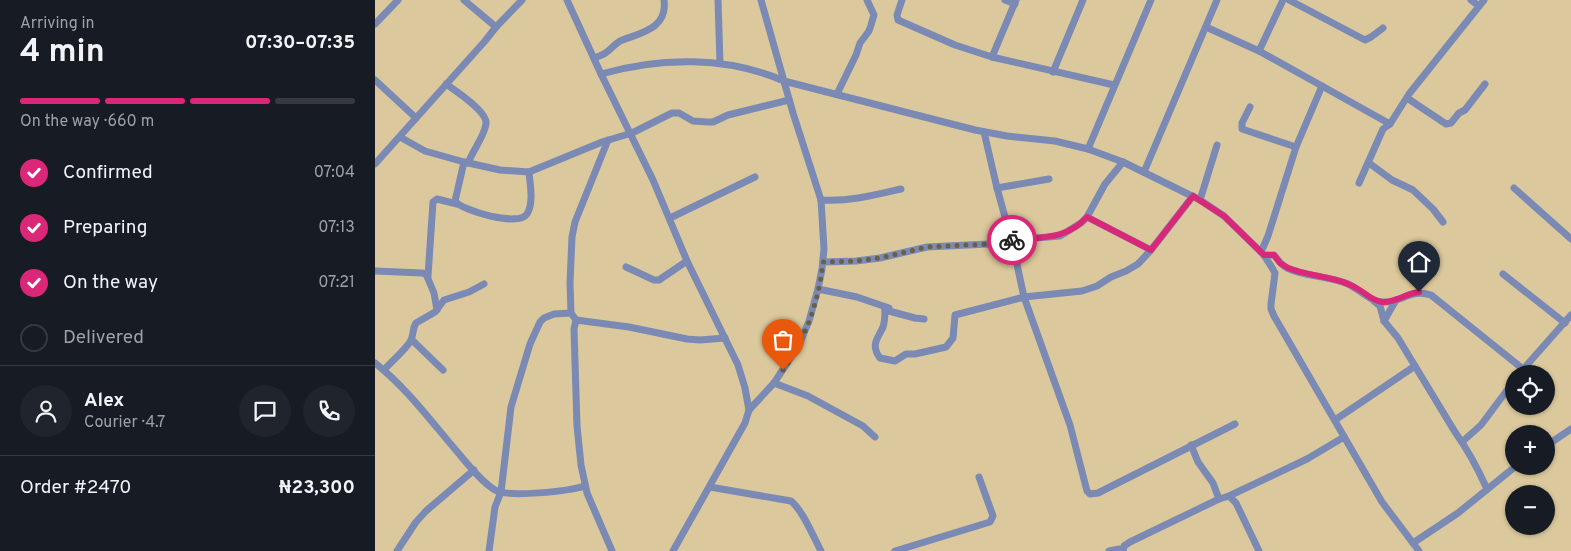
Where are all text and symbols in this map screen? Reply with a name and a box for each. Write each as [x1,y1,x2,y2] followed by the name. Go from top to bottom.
[20,14,95,34] text: Arriving in
[245,31,355,55] text: 07:30–07:35
[20,33,105,73] text: 4 min
[20,112,154,132] text: On the way · 660 m
[20,159,48,187] icon: check
[63,161,153,185] text: Confirmed
[314,163,355,183] text: 07:04
[20,214,48,242] icon: check
[987,215,1037,265] courier
[63,216,147,240] text: Preparing
[318,218,355,238] text: 07:13
[998,226,1026,254] icon: bike
[1398,241,1440,292] pin
[1405,248,1433,276] icon: home
[20,269,48,297] icon: check
[63,271,158,295] text: On the way
[318,273,355,293] text: 07:21
[762,319,804,370] pin
[63,326,144,350] text: Delivered
[769,326,797,354] icon: bag
[1505,365,1555,535] map controls
[1505,365,1555,415] button: locate
[20,385,72,437] button: person
[239,385,291,437] button: chat
[303,385,355,437] button: phone
[84,389,124,413] text: Alex
[84,413,165,433] text: Courier · 4.7
[1505,425,1555,475] button: +
[20,476,131,500] text: Order #2470
[279,476,355,500] text: ₦23,300
[1505,485,1555,535] button: −

